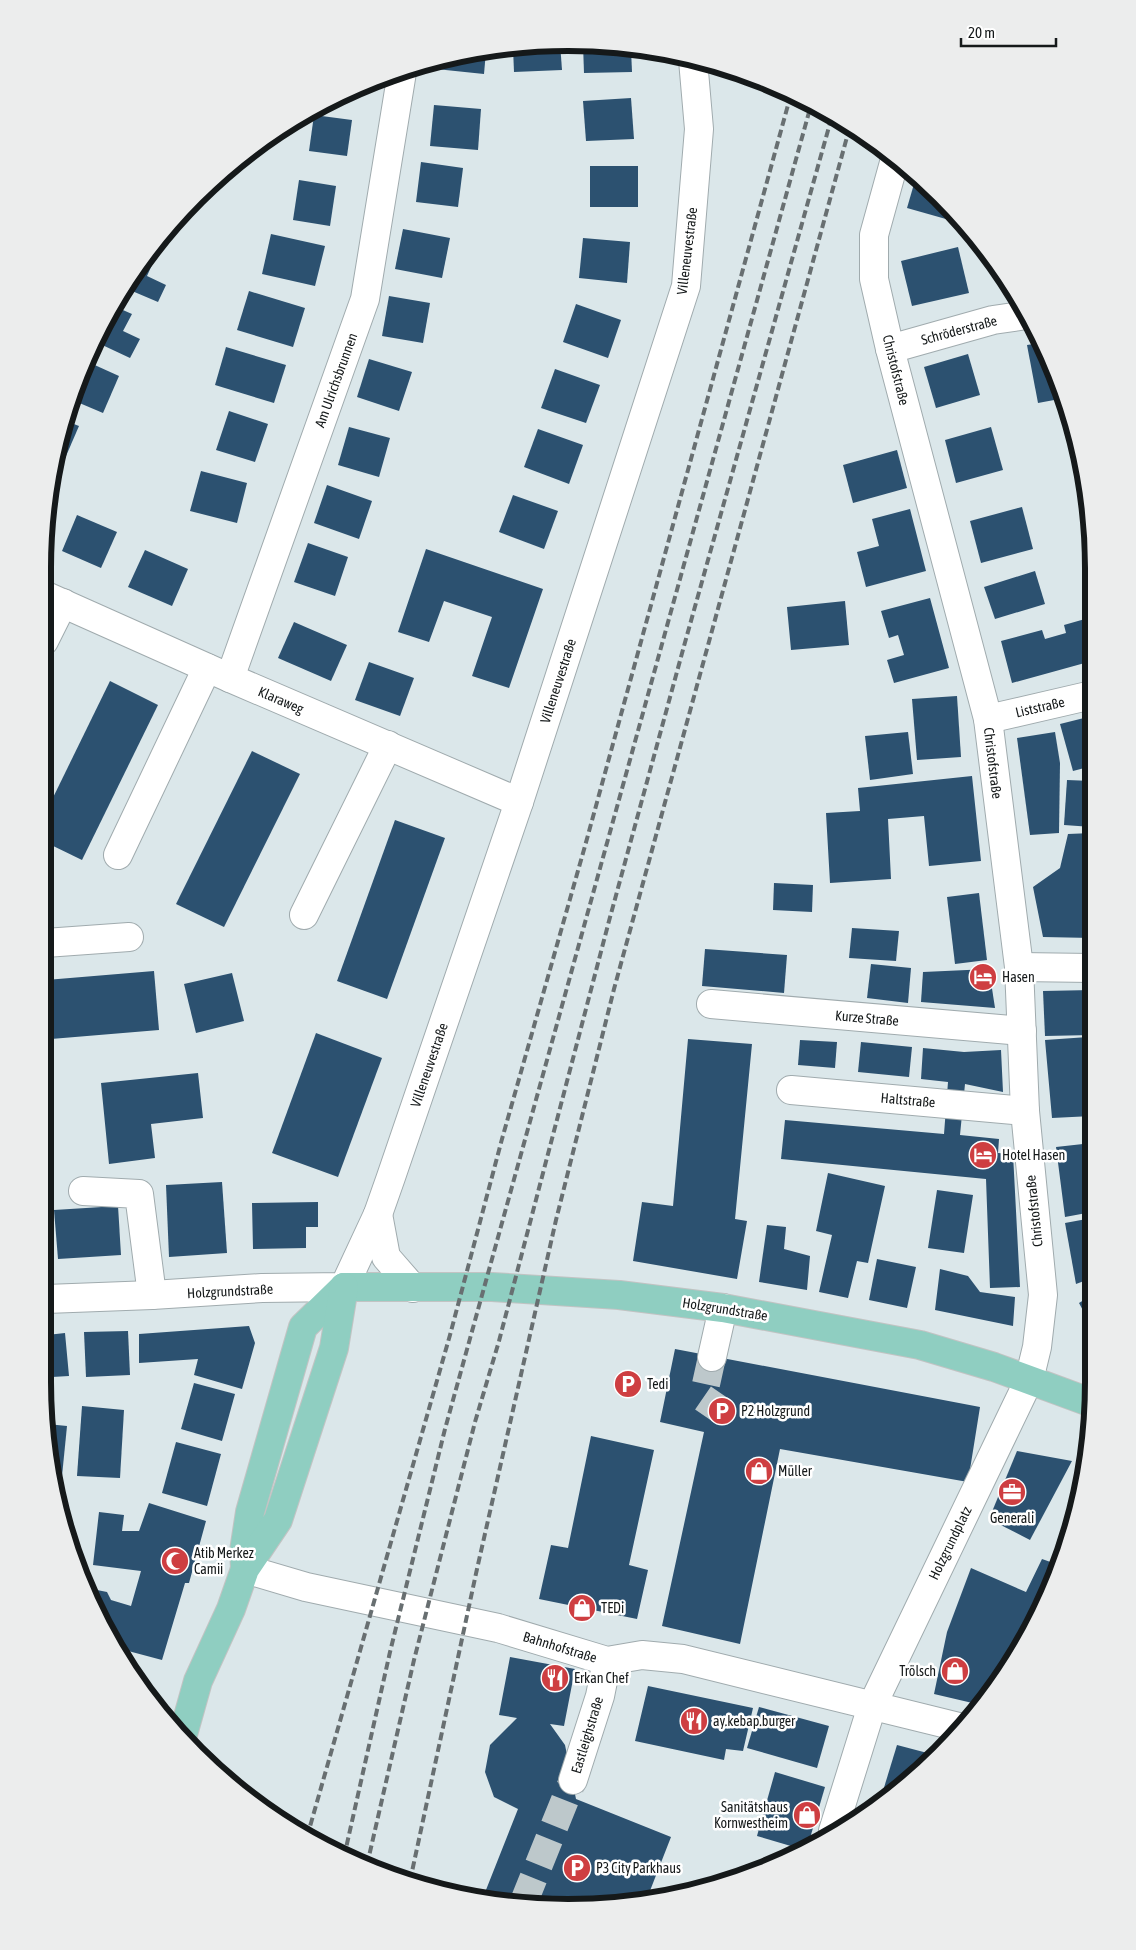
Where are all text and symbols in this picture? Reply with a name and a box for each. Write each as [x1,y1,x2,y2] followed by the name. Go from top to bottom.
[961,15,1056,47] scale bar
[968,24,995,41] text: 20 m
[674,206,700,296] street label: Villeneuvestraße
[919,312,999,348] street label: Schröderstraße
[311,331,361,429] street label: Am Ulrichsbrunnen
[880,333,912,407] street label: Christofstraße
[537,637,579,725] street label: Villeneuvestraße
[256,683,306,717] street label: Klaraweg
[1014,694,1066,720] street label: Liststraße
[981,726,1005,800] street label: Christofstraße
[968,962,998,992] hotel icon: Hasen
[1002,969,1035,985] place label: Hasen
[834,1007,900,1029] street label: Kurze Straße
[407,1021,451,1109] street label: Villeneuvestraße
[880,1090,936,1110] street label: Haltstraße
[968,1140,998,1170] hotel icon: Hotel Hasen
[1002,1147,1065,1163] place label: Hotel Hasen
[1022,1174,1046,1248] street label: Christofstraße
[187,1281,273,1301] street label: Holzgrundstraße
[681,1294,769,1324] street label: Holzgrundstraße
[613,1369,643,1399] parking icon: Tedi
[647,1376,668,1392] place label: Tedi
[707,1396,737,1426] parking icon: P2 Holzgrund
[741,1403,810,1419] place label: P2 Holzgrund
[744,1456,774,1486] shop icon: Müller
[778,1463,813,1479] place label: Müller
[997,1477,1027,1507] office icon: Generali
[925,1504,975,1582] street label: Holzgrundplatz
[990,1510,1034,1526] place label: Generali
[194,1545,254,1577] place label: Atib Merkez Camii
[160,1546,190,1576] mosque icon: Atib Merkez Camii
[567,1593,597,1623] shop icon: TEDi
[601,1600,624,1616] place label: TEDi
[521,1628,599,1666] street label: Bahnhofstraße
[940,1656,970,1686] shop icon: Trölsch
[540,1663,570,1693] restaurant icon: Erkan Chef
[899,1663,936,1679] place label: Trölsch
[574,1670,629,1686] place label: Erkan Chef
[568,1695,606,1775] street label: Eastleighstraße
[679,1706,709,1736] restaurant icon: ay.kebap.burger
[713,1713,796,1729] place label: ay.kebap.burger
[714,1799,788,1831] place label: Sanitätshaus Kornwestheim
[792,1800,822,1830] shop icon: Sanitätshaus Kornwestheim
[562,1853,592,1883] parking icon: P3 City Parkhaus
[596,1860,681,1876] place label: P3 City Parkhaus

